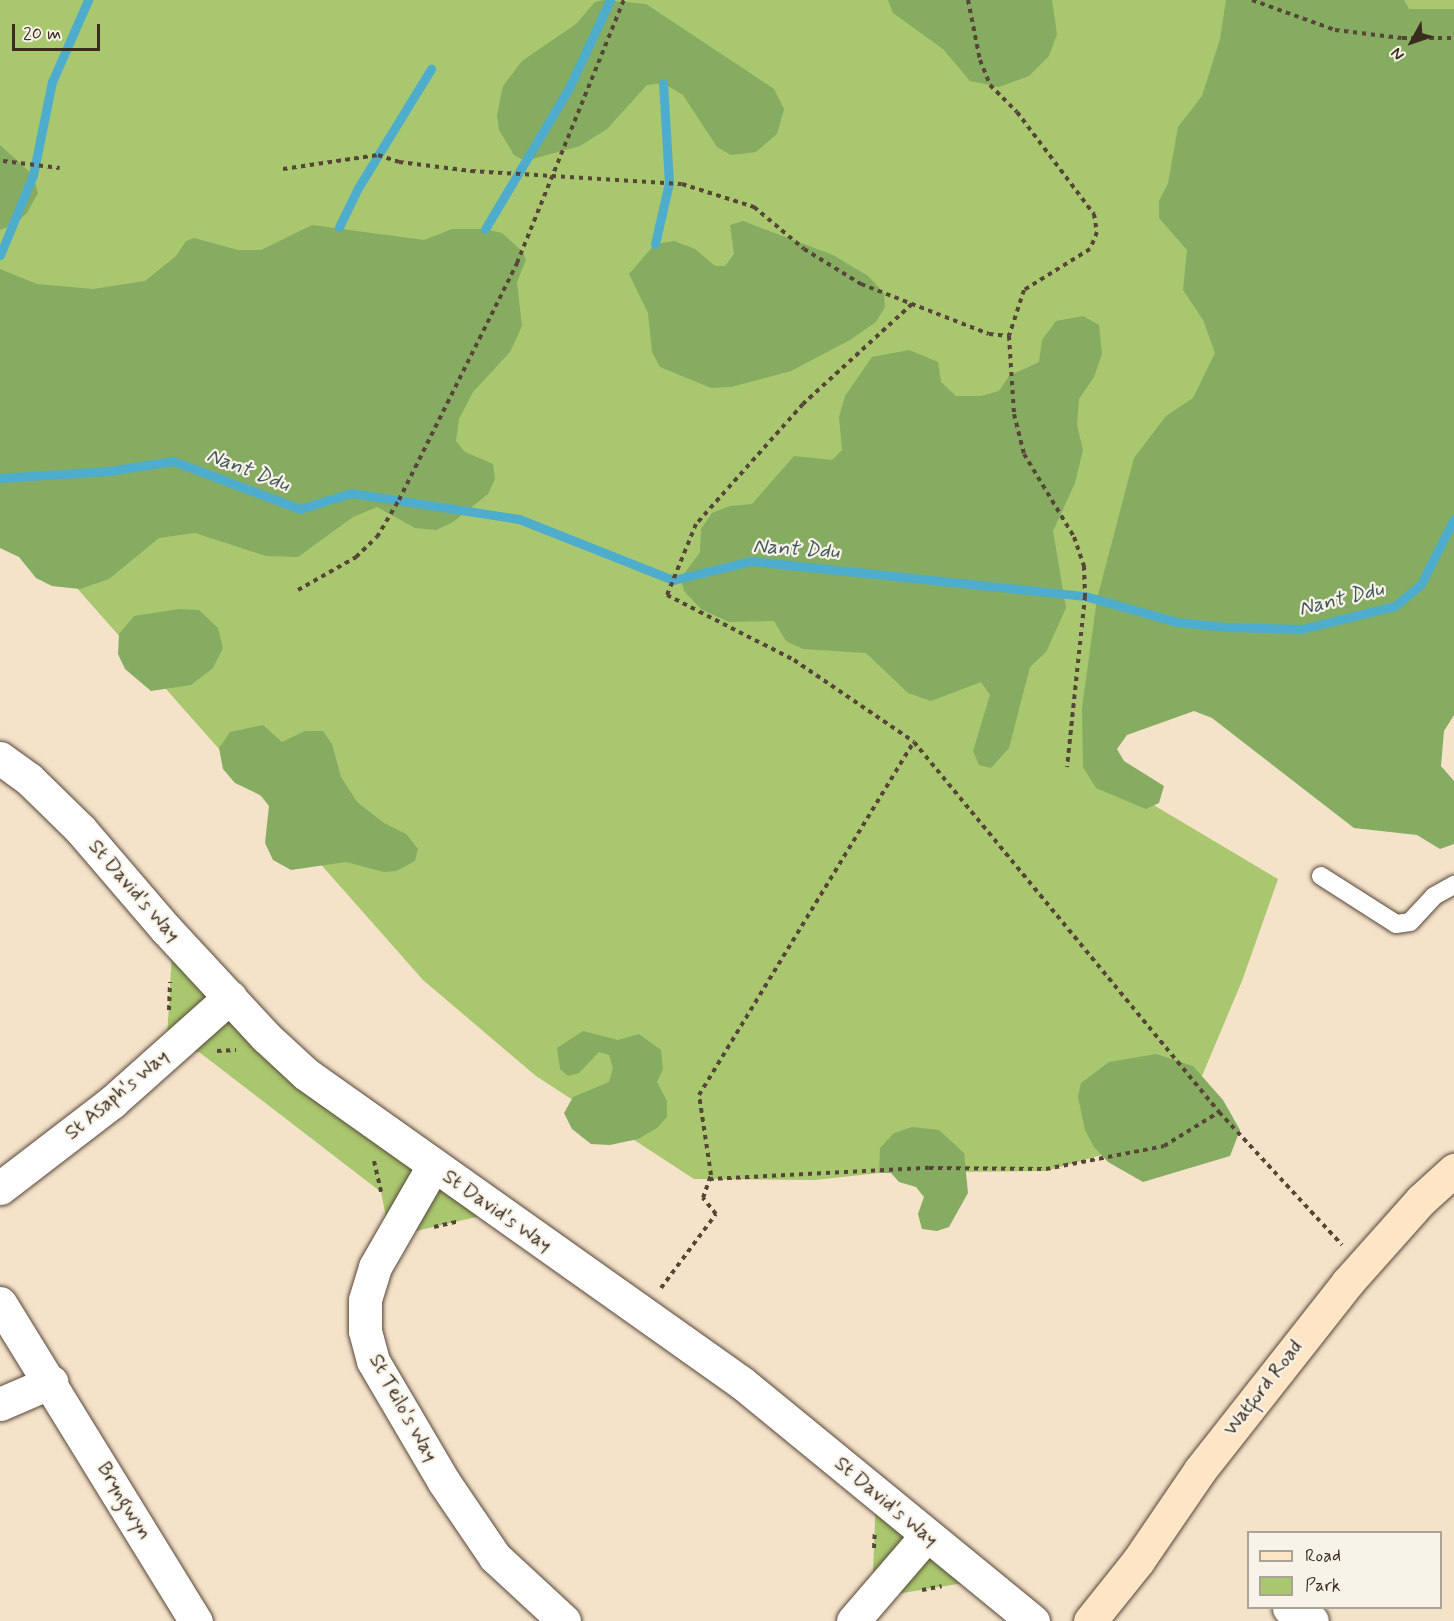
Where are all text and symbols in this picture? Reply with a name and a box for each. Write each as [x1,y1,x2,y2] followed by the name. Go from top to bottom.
[15,12,104,50] scale bar
[1382,12,1442,72] north arrow
[23,22,61,46] text: 20 m
[1386,43,1409,65] text: N
[203,443,293,497] water label: Nant Ddu
[752,533,840,565] water label: Nant Ddu
[1296,576,1386,622] water label: Nant Ddu
[82,834,186,948] street label: St David's Way
[59,1044,175,1146] street label: St Asaph's Way
[437,1164,557,1258] street label: St David's Way
[1219,1336,1307,1440] street label: Watford Road
[363,1350,443,1466] street label: St Teilo's Way
[828,1451,944,1553] street label: St David's Way
[92,1458,156,1544] street label: Bryngwyn
[1247,1531,1442,1609] legend
[1305,1544,1341,1568] text: Road
[1305,1574,1341,1598] text: Park

